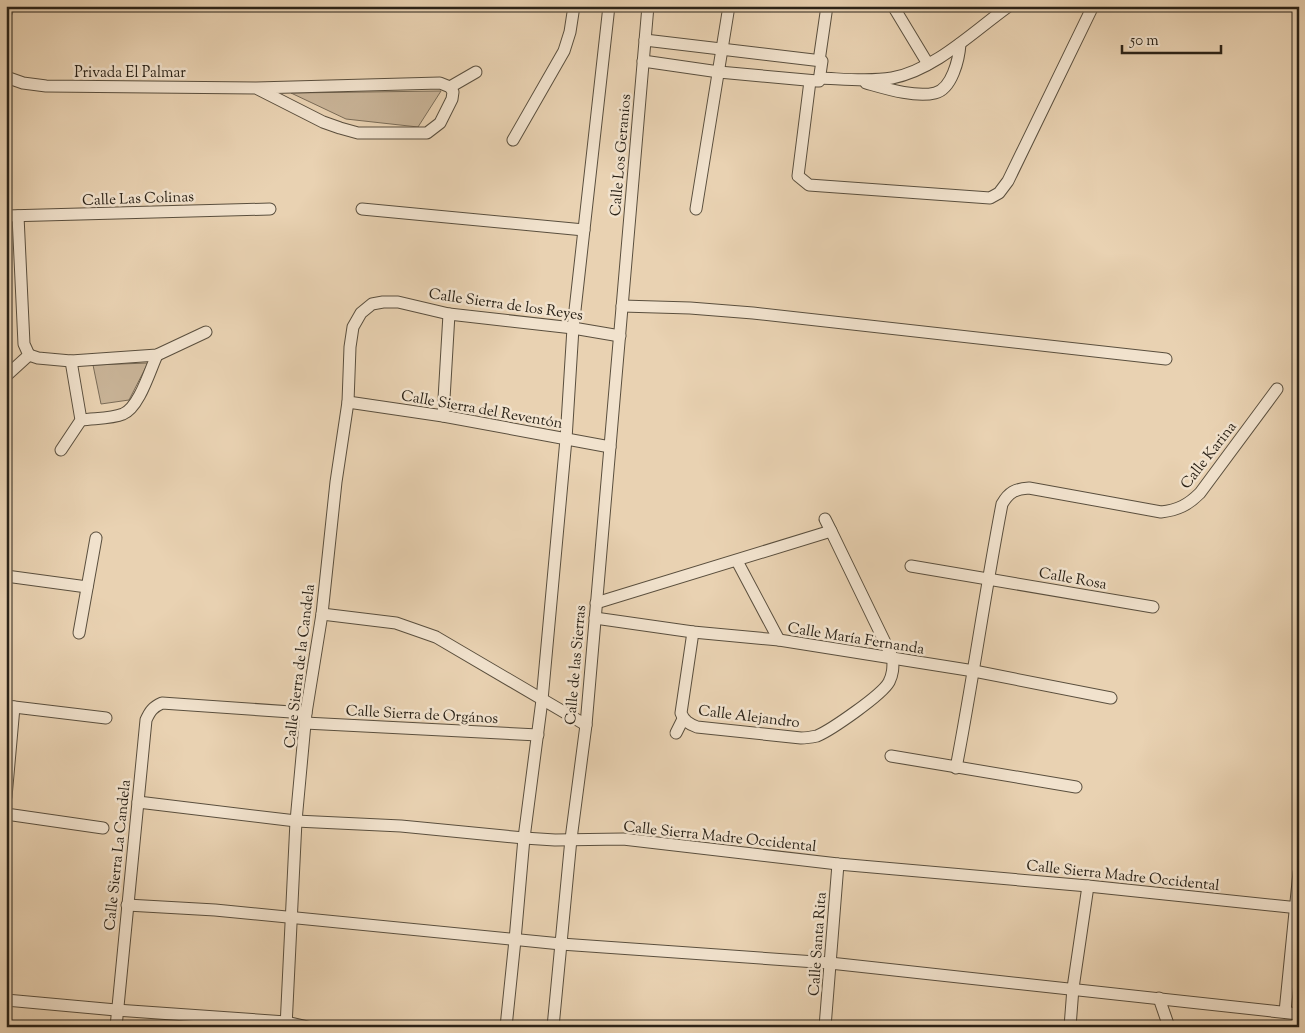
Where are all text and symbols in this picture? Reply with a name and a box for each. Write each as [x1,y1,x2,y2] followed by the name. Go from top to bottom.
[1122,22,1221,54] scale bar
[1129,31,1159,52] text: 50 m
[74,63,186,84] street label: Privada El Palmar
[606,93,637,217] street label: Calle Los Geranios
[82,187,195,212] street label: Calle Las Colinas
[427,284,584,327] street label: Calle Sierra de los Reyes
[399,386,564,435] street label: Calle Sierra del Reventón
[1176,418,1242,494] street label: Calle Karina
[1037,563,1108,596] street label: Calle Rosa
[280,583,321,750] street label: Calle Sierra de la Candela
[561,604,592,726] street label: Calle de las Sierras
[786,618,926,661] street label: Calle María Fernanda
[345,701,499,730] street label: Calle Sierra de Orgános
[697,701,801,734] street label: Calle Alejandro
[100,779,137,932] street label: Calle Sierra La Candela
[622,817,817,858] street label: Calle Sierra Madre Occidental
[1025,856,1220,897] street label: Calle Sierra Madre Occidental
[804,891,833,997] street label: Calle Santa Rita

